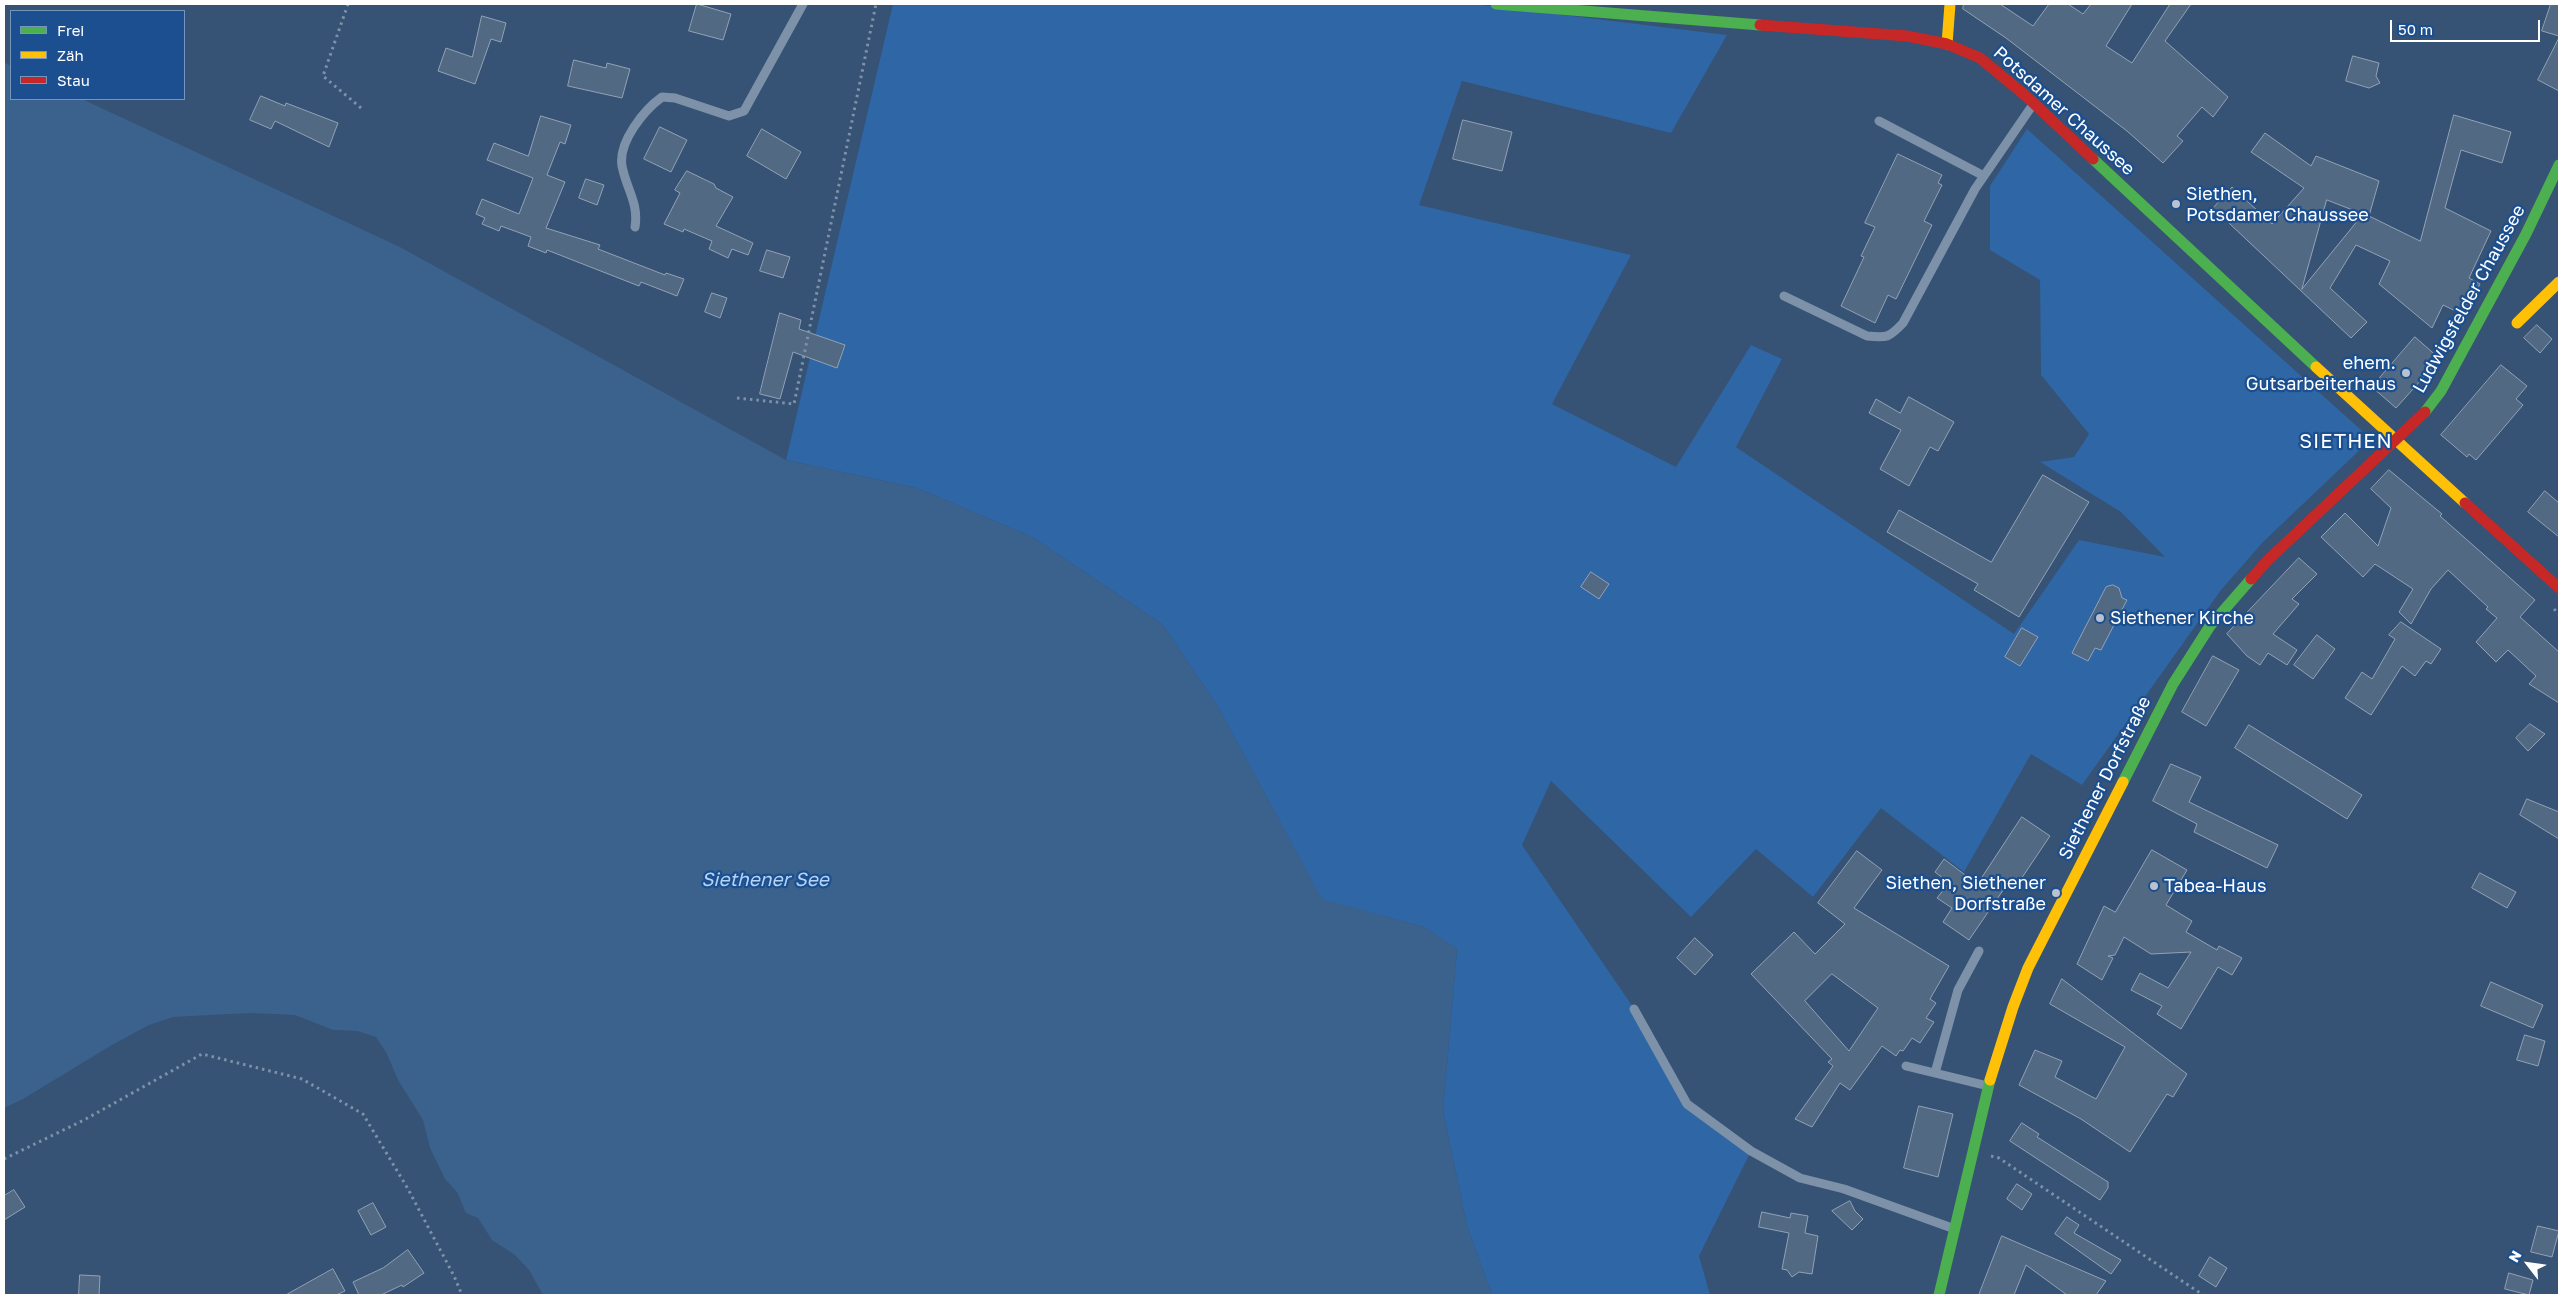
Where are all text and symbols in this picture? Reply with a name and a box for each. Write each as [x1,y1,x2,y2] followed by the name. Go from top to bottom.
[10,10,185,100] legend
[2393,10,2543,42] scale bar
[2398,20,2433,38] text: 50 m
[57,21,84,39] text: Frei
[1989,42,2139,180] street label: Potsdamer Chaussee
[57,46,84,64] text: Zäh
[57,71,90,89] text: Stau
[2186,183,2369,225] place label: Siethen, Potsdamer Chaussee
[2170,198,2182,210] marker: Siethen, Potsdamer Chaussee
[2408,201,2530,397] street label: Ludwigsfelder Chaussee
[2246,352,2396,394] place label: ehem. Gutsarbeiterhaus
[2400,367,2412,379] marker: ehem. Gutsarbeiterhaus
[2298,430,2394,454] district label: SIETHEN
[2110,607,2254,629] place label: Siethener Kirche
[2094,612,2106,624] marker: Siethener Kirche
[2054,693,2156,863] street label: Siethener Dorfstraße
[701,869,829,891] water label: Siethener See
[1886,872,2046,914] place label: Siethen, Siethener Dorfstraße
[2164,875,2267,897] place label: Tabea-Haus
[2148,880,2160,892] marker: Tabea-Haus
[2050,887,2062,899] marker: Siethen, Siethener Dorfstraße
[2503,1239,2553,1289] north arrow
[2505,1247,2525,1265] text: N

